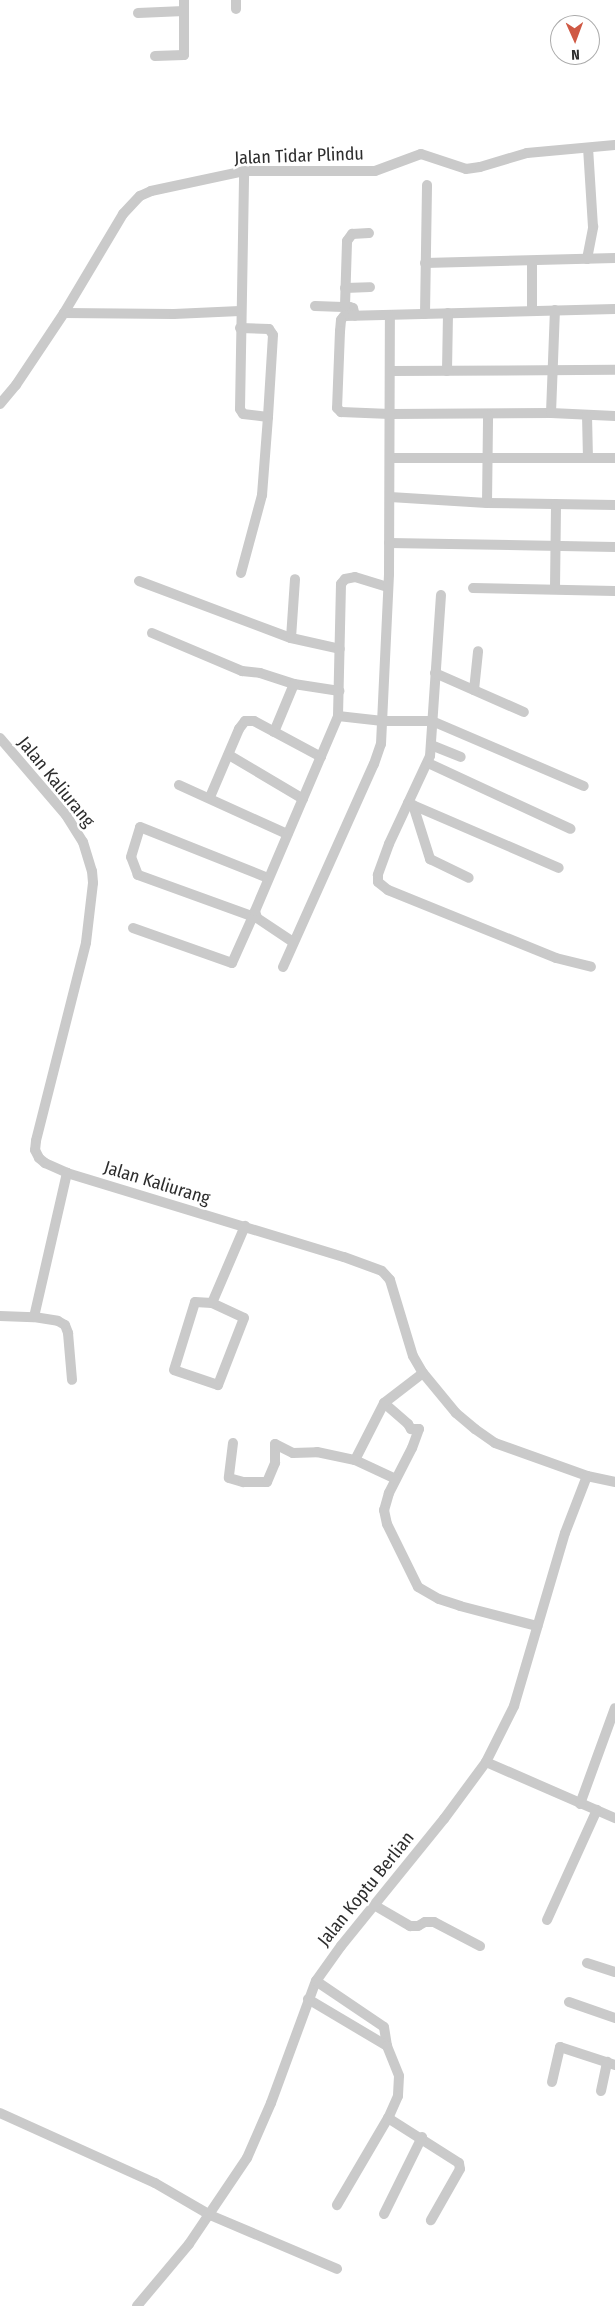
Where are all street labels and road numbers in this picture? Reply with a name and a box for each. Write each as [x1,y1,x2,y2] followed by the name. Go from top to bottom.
[234,143,364,169] street label: Jalan Tidar Plindu
[13,732,99,832] street label: Jalan Kaliurang
[101,1157,213,1209] street label: Jalan Kaliurang
[313,1827,419,1951] street label: Jalan Koptu Berlian

